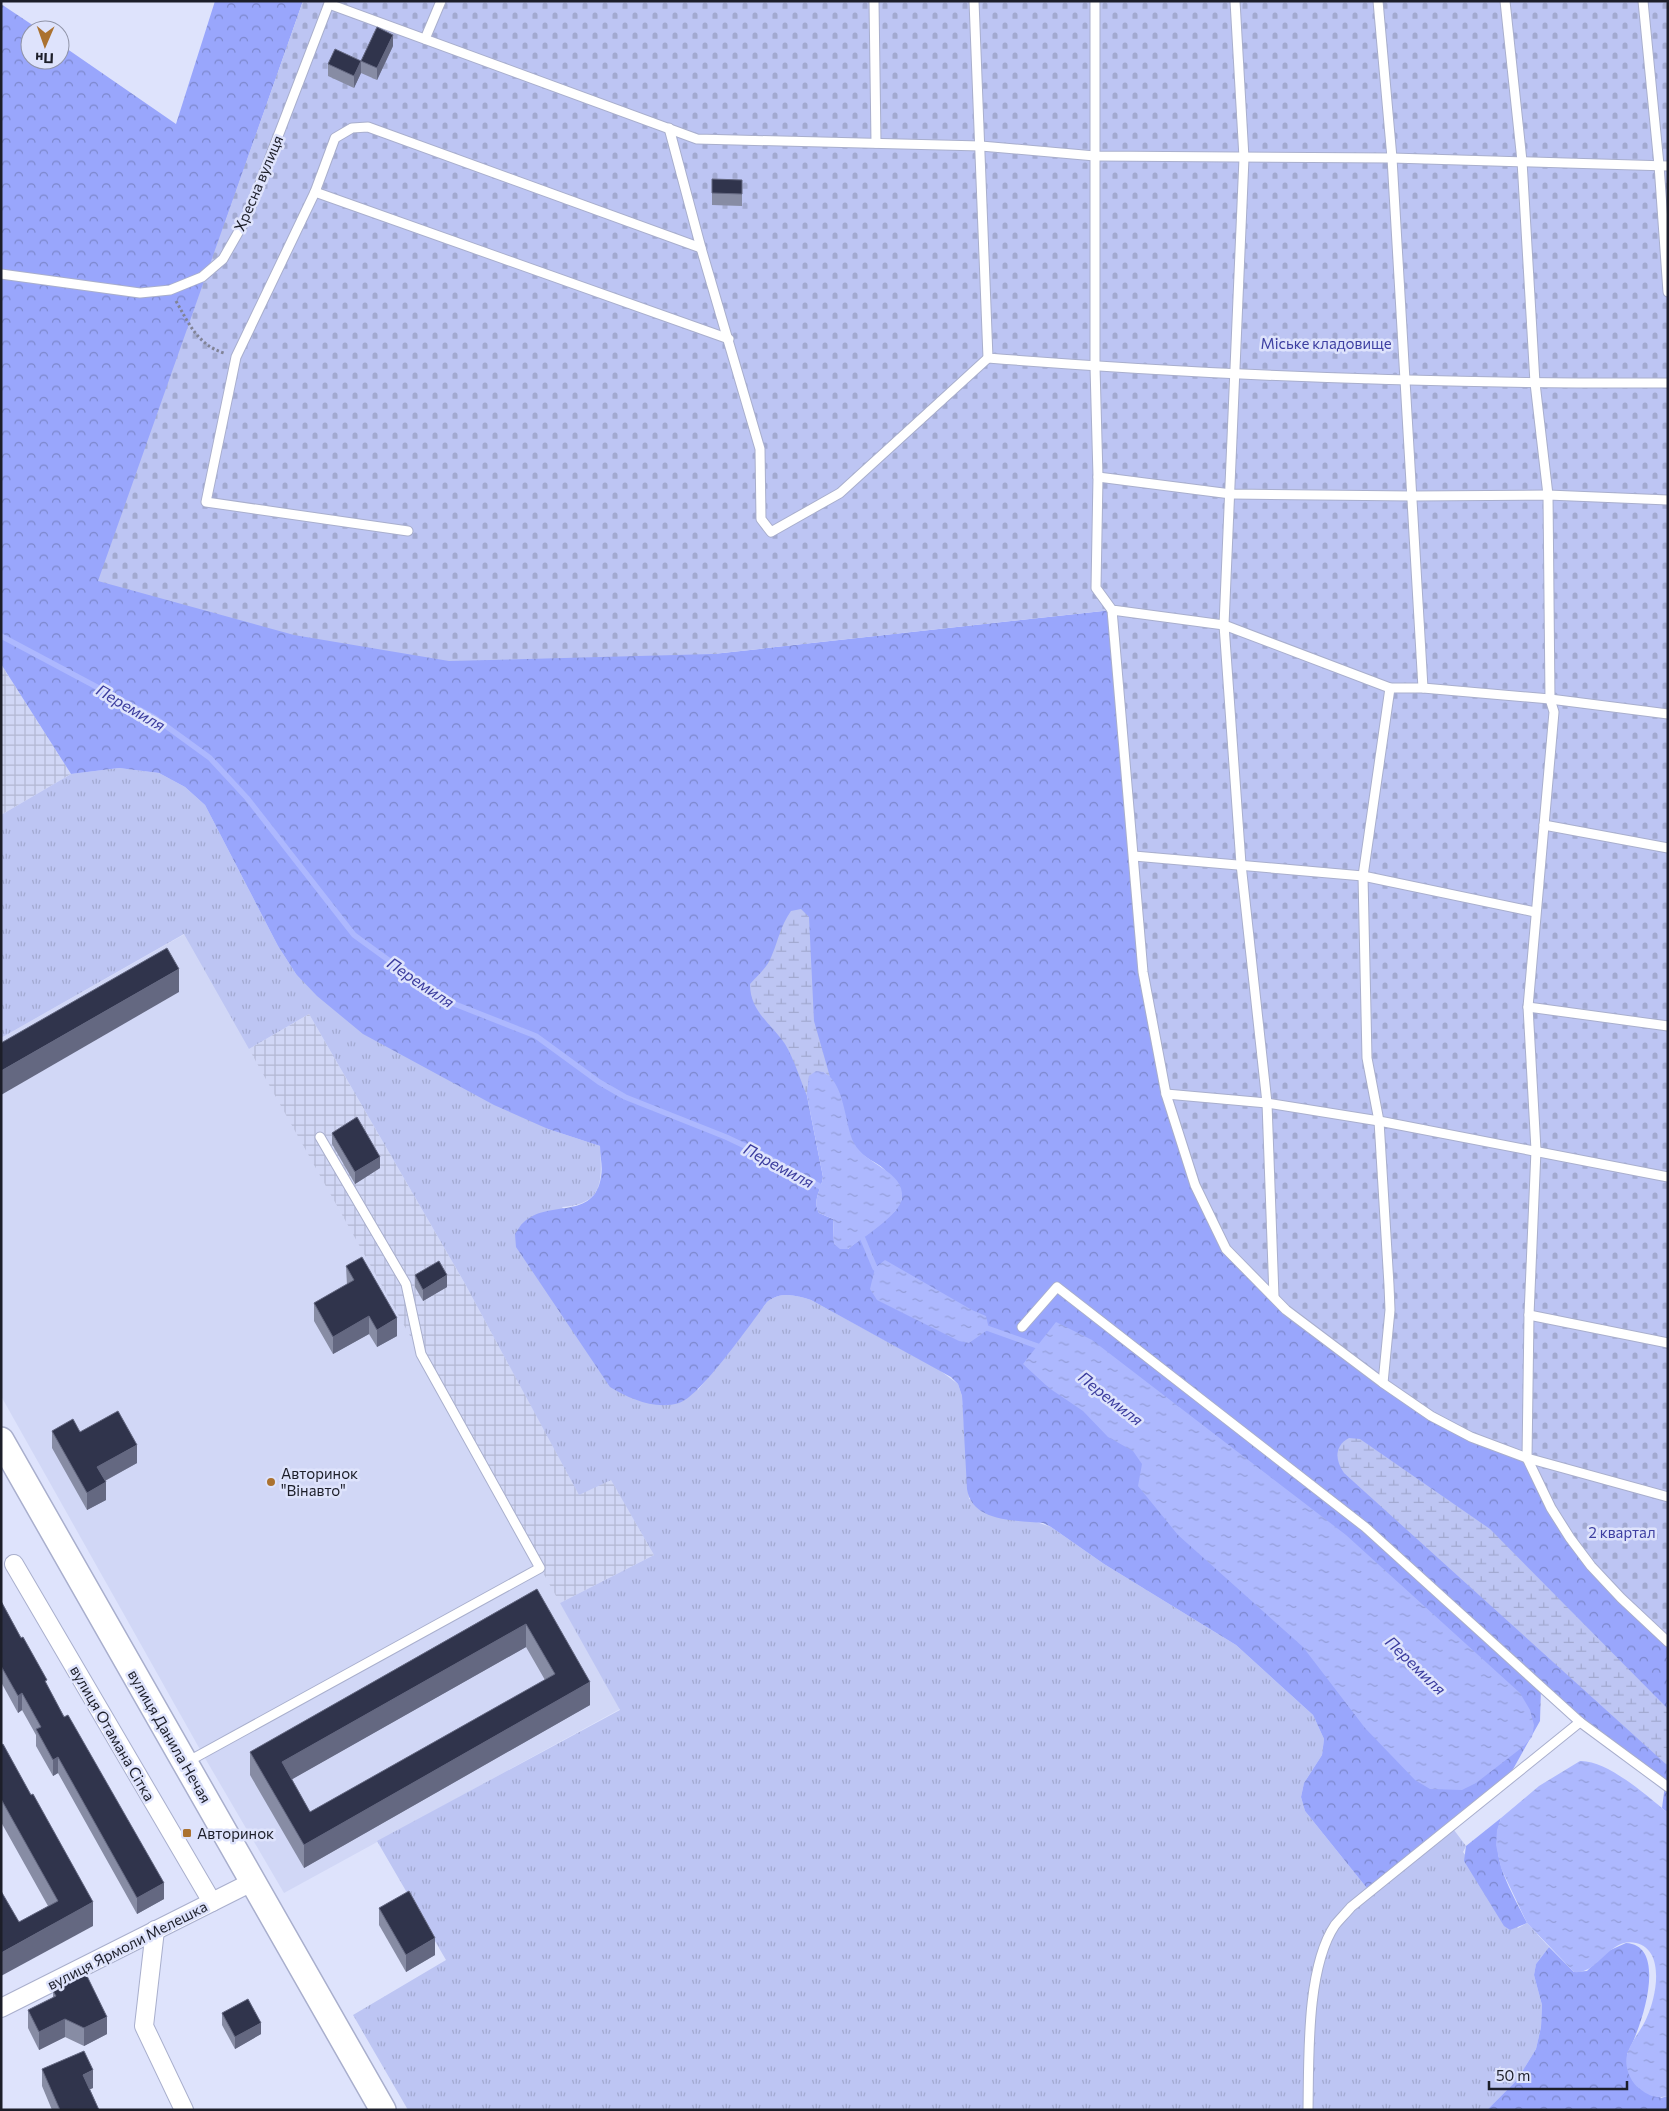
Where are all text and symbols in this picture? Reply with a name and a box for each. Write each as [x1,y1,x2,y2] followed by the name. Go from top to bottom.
[20,20,70,70] north arrow
[35,50,54,67] text: Пн
[230,132,286,234] street label: Хресна вулиця
[1260,334,1392,352] park label: Міське кладовище
[93,680,169,734] water label: Перемиля
[384,953,458,1011] water label: Перемиля
[741,1139,817,1191] water label: Перемиля
[1075,1367,1147,1429] water label: Перемиля
[281,1464,358,1499] place label: Авторинок "Вінавто"
[265,1476,277,1488] marker: Авторинок "Вінавто"
[1588,1523,1656,1541] park label: 2 квартал
[1382,1632,1450,1698] water label: Перемиля
[67,1662,159,1804] street label: вулиця Отамана Сітка
[125,1666,215,1806] street label: вулиця Данила Нечая
[197,1824,274,1842] place label: Авторинок
[181,1827,193,1839] marker: Авторинок
[44,1897,210,1993] street label: вулиця Ярмоли Мелешка
[1489,2058,1626,2090] scale bar
[1496,2066,1530,2084] text: 50 m

